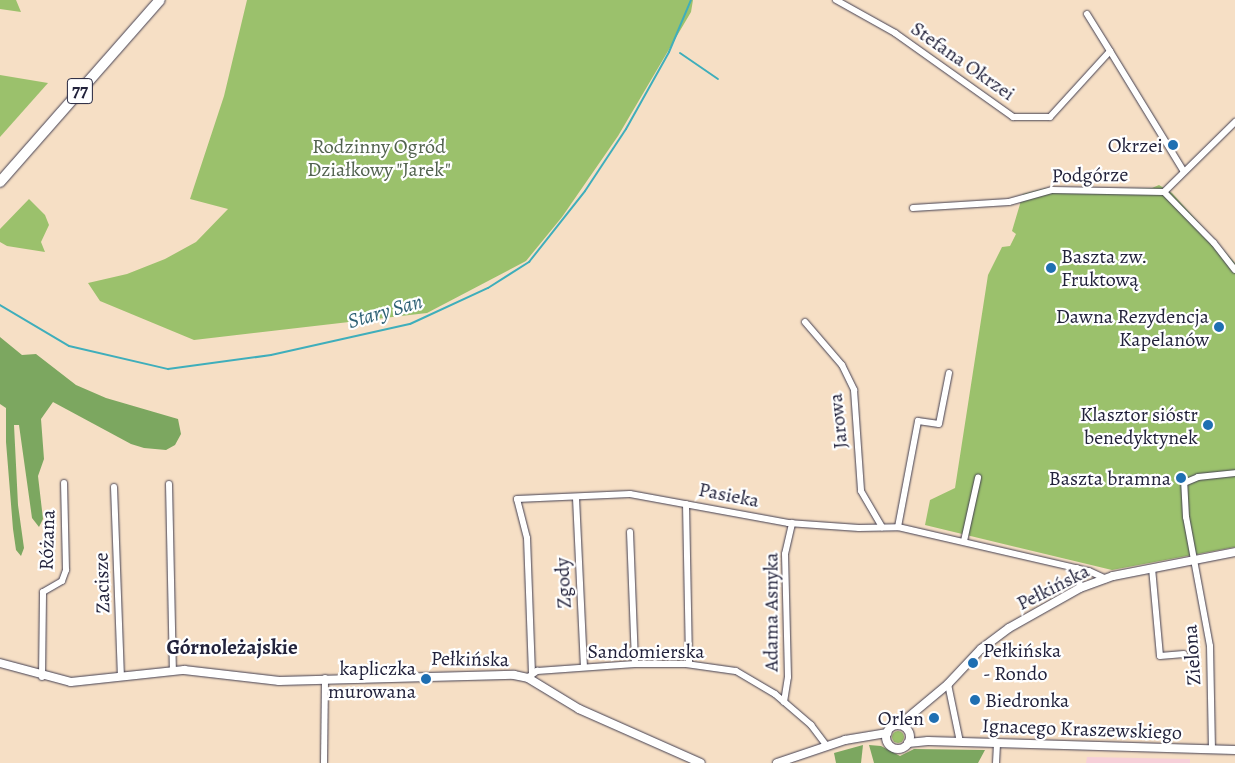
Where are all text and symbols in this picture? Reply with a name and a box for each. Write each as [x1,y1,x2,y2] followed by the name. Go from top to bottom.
[906,16,1020,106] street label: Stefana Okrzei
[66,74,94,108] road number: 77
[1108,133,1163,157] place label: Okrzei
[307,135,451,182] park label: Rodzinny Ogród Działkowy "Jarek"
[1167,139,1179,151] marker: Okrzei
[1051,162,1129,188] street label: Podgórze
[1061,244,1147,291] place label: Baszta zw. Fruktową
[1045,262,1057,274] marker: Baszta zw. Fruktową
[345,288,425,334] water label: Stary San
[1056,304,1209,351] place label: Dawna Rezydencja Kapelanów
[1213,321,1225,333] marker: Dawna Rezydencja Kapelanów
[823,392,853,450] street label: Jarowa
[1080,402,1198,449] place label: Klasztor sióstr benedyktynek
[1202,419,1214,431] marker: Klasztor sióstr benedyktynek
[1049,466,1171,490] place label: Baszta bramna
[1175,472,1187,484] marker: Baszta bramna
[697,477,761,513] street label: Pasieka
[34,509,60,571] street label: Różana
[89,552,115,614] street label: Zacisze
[759,552,783,672] street label: Adama Asnyka
[550,557,576,609] street label: Zgody
[1013,559,1093,615] street label: Pełkińska
[1178,624,1206,686] street label: Zielona
[166,634,298,660] district label: Górnoleżajskie
[588,639,704,663] street label: Sandomierska
[983,639,1061,686] place label: Pełkińska - Rondo
[431,646,509,672] street label: Pełkińska
[328,656,416,703] place label: kapliczka murowana
[967,657,979,669] marker: Pełkińska - Rondo
[420,673,432,685] marker: kapliczka murowana
[985,688,1069,712] place label: Biedronka
[969,694,981,706] marker: Biedronka
[878,706,924,730] place label: Orlen
[928,712,940,724] marker: Orlen
[982,714,1182,744] street label: Ignacego Kraszewskiego

